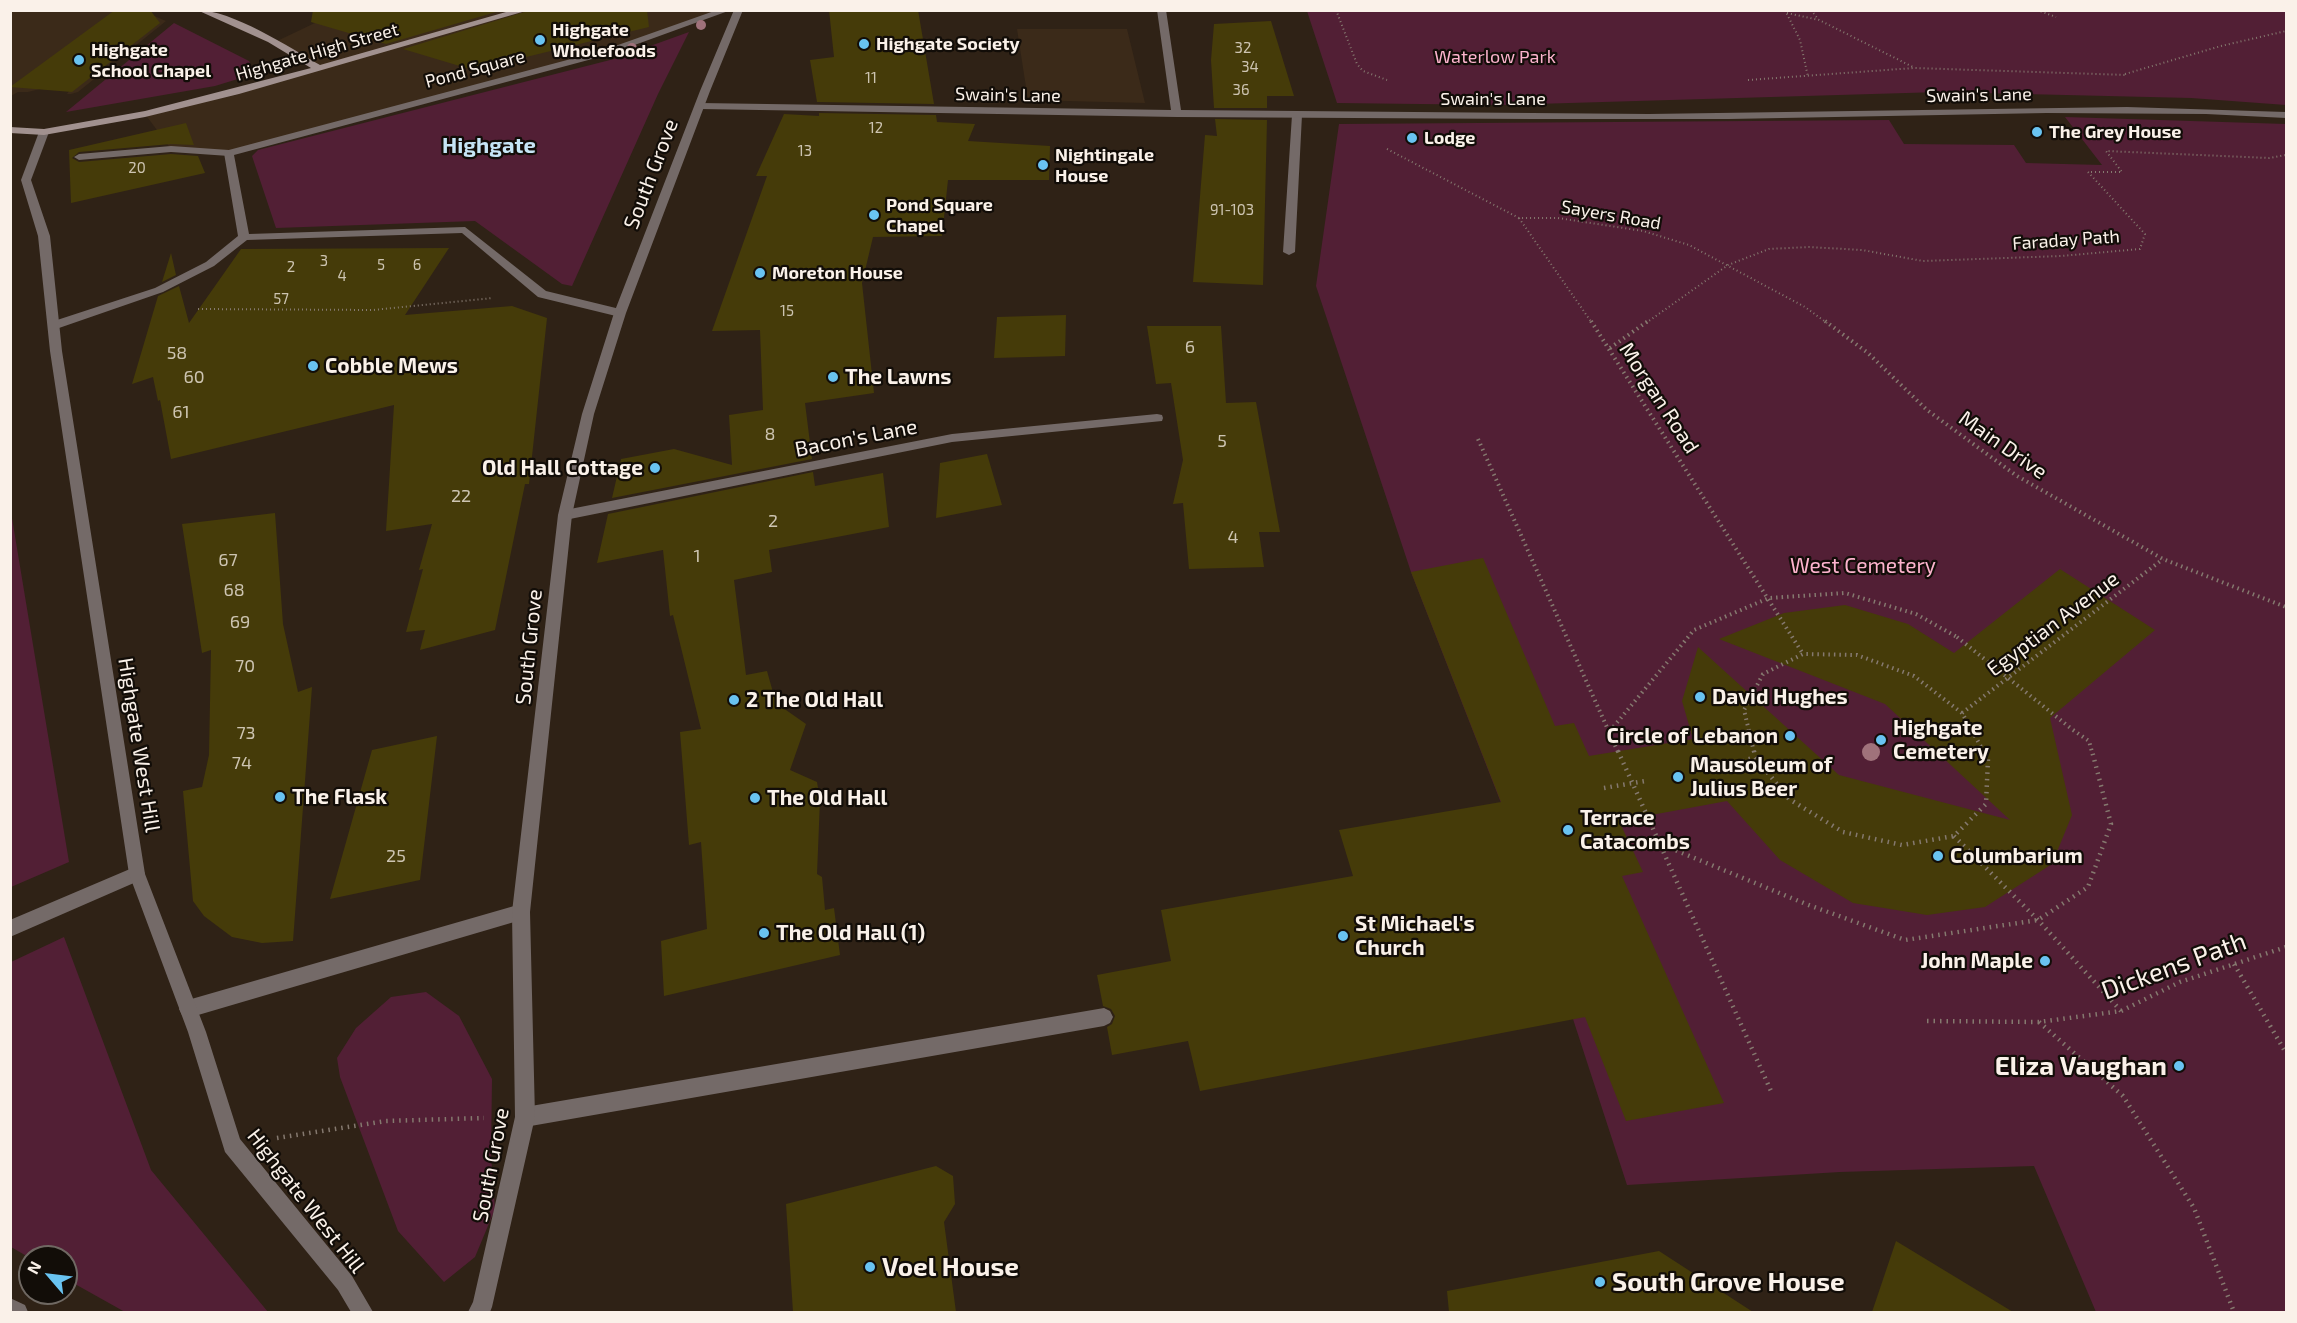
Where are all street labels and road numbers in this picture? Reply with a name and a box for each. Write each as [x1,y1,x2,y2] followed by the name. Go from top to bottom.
[233,18,401,86] street label: Highgate High Street
[423,45,527,93] street label: Pond Square
[955,83,1061,107] street label: Swain's Lane
[1926,83,2032,107] street label: Swain's Lane
[1440,88,1546,110] street label: Swain's Lane
[618,115,684,233] street label: South Grove
[1559,196,1663,234] street label: Sayers Road
[2012,225,2120,255] street label: Faraday Path
[1614,338,1704,458] street label: Morgan Road
[1954,405,2052,485] street label: Main Drive
[793,414,919,462] street label: Bacon's Lane
[1982,566,2124,682] street label: Egyptian Avenue
[510,588,548,706] street label: South Grove
[113,656,165,834] street label: Highgate West Hill
[2097,925,2251,1007] street label: Dickens Path
[468,1106,514,1224] street label: South Grove
[242,1124,370,1278] street label: Highgate West Hill

